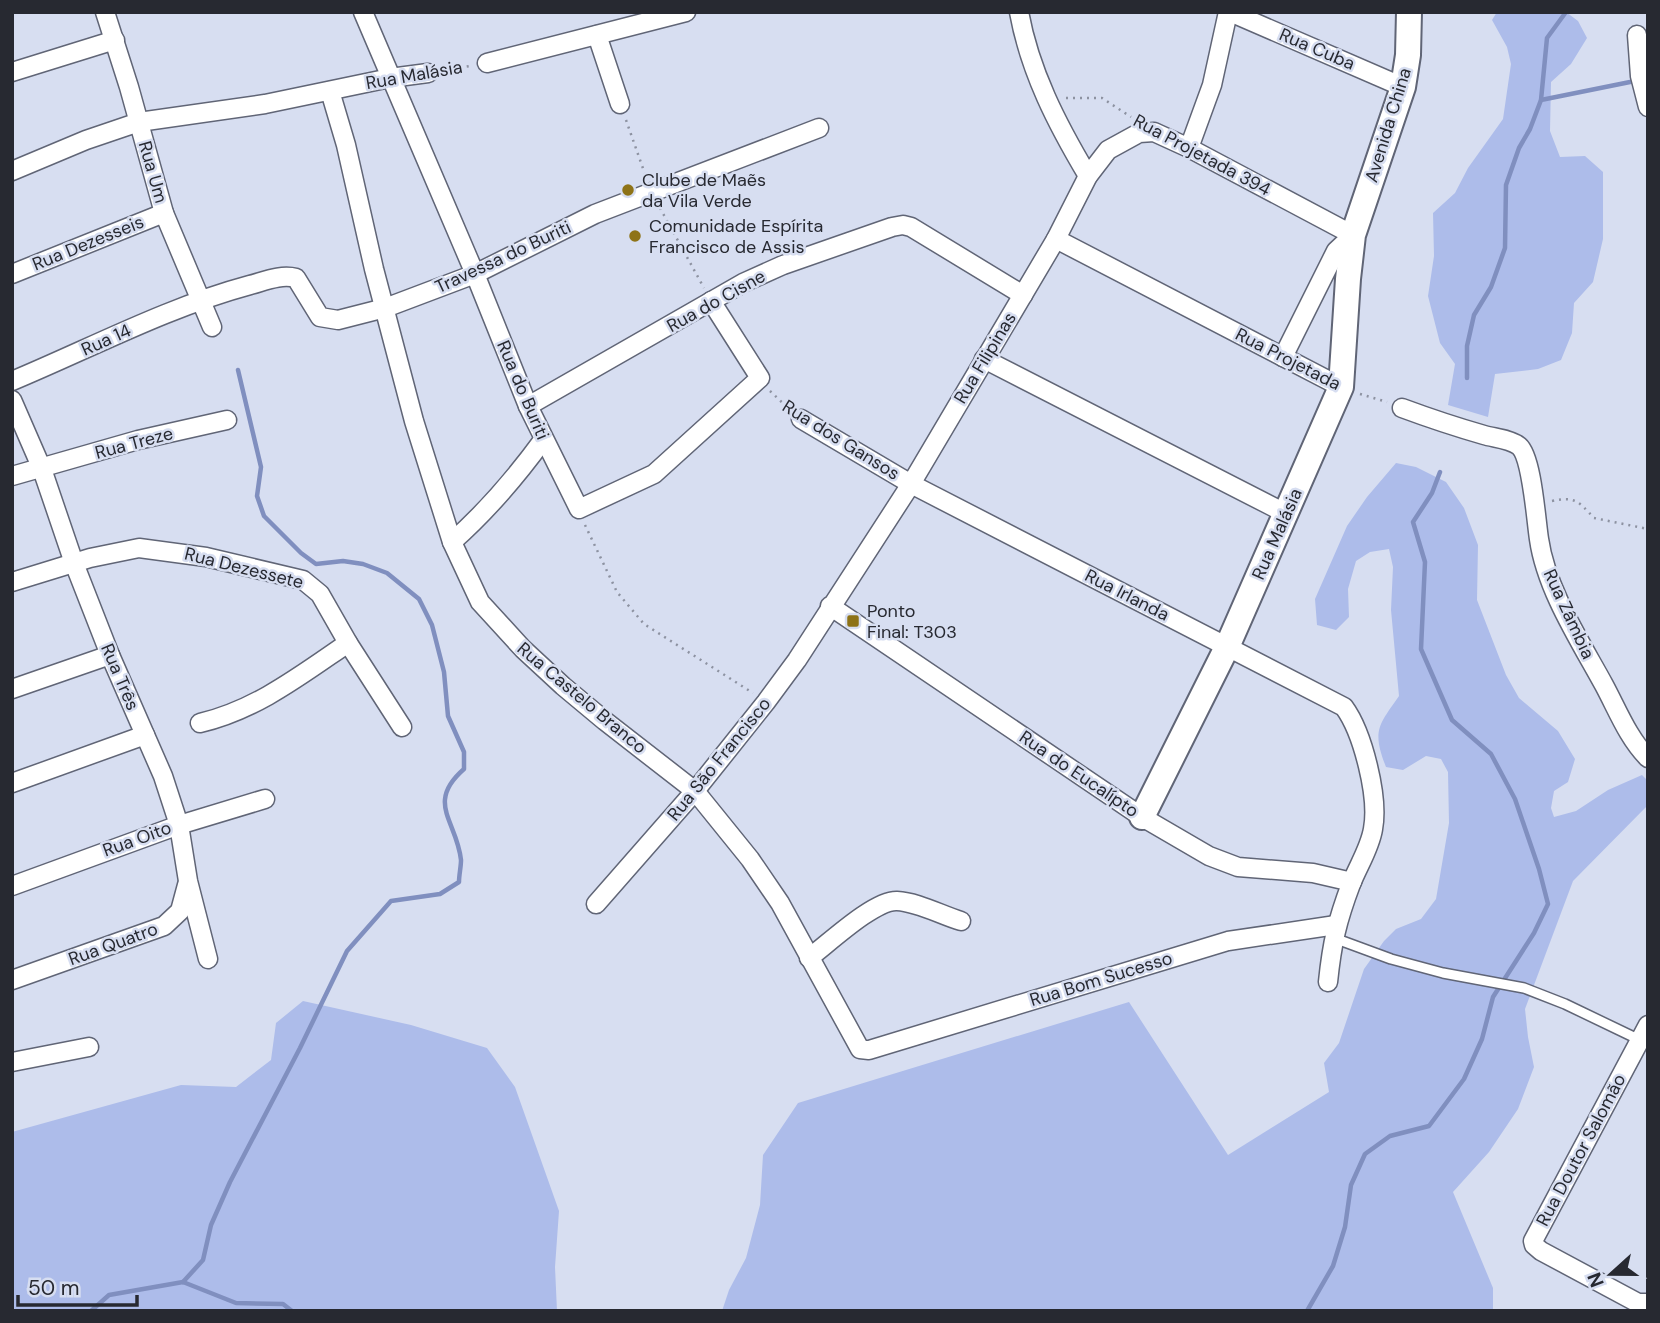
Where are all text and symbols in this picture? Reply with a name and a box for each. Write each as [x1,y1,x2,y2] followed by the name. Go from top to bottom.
[1276,22,1358,76] street label: Rua Cuba
[364,55,464,95] street label: Rua Malásia
[1359,65,1417,185] street label: Avenida China
[1129,109,1275,201] street label: Rua Projetada 394
[133,138,173,206] street label: Rua Um
[642,168,766,213] place label: Clube de Maẽs da Vila Verde
[620,182,636,198] marker: Clube de Maẽs da Vila Verde
[29,210,147,276] street label: Rua Dezesseis
[649,214,823,259] place label: Comunidade Espírita Francisco de Assis
[431,215,575,299] street label: Travessa do Buriti
[627,228,643,244] marker: Comunidade Espírita Francisco de Assis
[662,264,770,338] street label: Rua do Cisne
[948,308,1022,408] street label: Rua Filipinas
[77,318,135,362] street label: Rua 14
[1231,322,1345,396] street label: Rua Projetada
[491,337,555,443] street label: Rua do Buriti
[778,394,904,486] street label: Rua dos Gansos
[92,421,176,465] street label: Rua Treze
[1246,485,1308,583] street label: Rua Malásia
[182,542,306,594] street label: Rua Dezessete
[1081,563,1173,627] street label: Rua Irlanda
[1538,565,1600,663] street label: Rua Zâmbia
[867,599,957,644] place label: Ponto Final: T303
[845,613,861,629] marker: Ponto Final: T303
[512,637,652,759] street label: Rua Castelo Branco
[95,640,145,714] street label: Rua Três
[662,692,776,826] street label: Rua São Francisco
[1015,725,1143,823] street label: Rua do Eucalípto
[99,816,175,862] street label: Rua Oito
[65,917,161,971] street label: Rua Quatro
[1027,946,1175,1012] street label: Rua Bom Sucesso
[1531,1070,1631,1230] street label: Rua Doutor Salomão
[1576,1239,1646,1309] north arrow
[18,1264,136,1308] scale bar
[1581,1269,1610,1291] text: N
[28,1274,79,1302] text: 50 m

